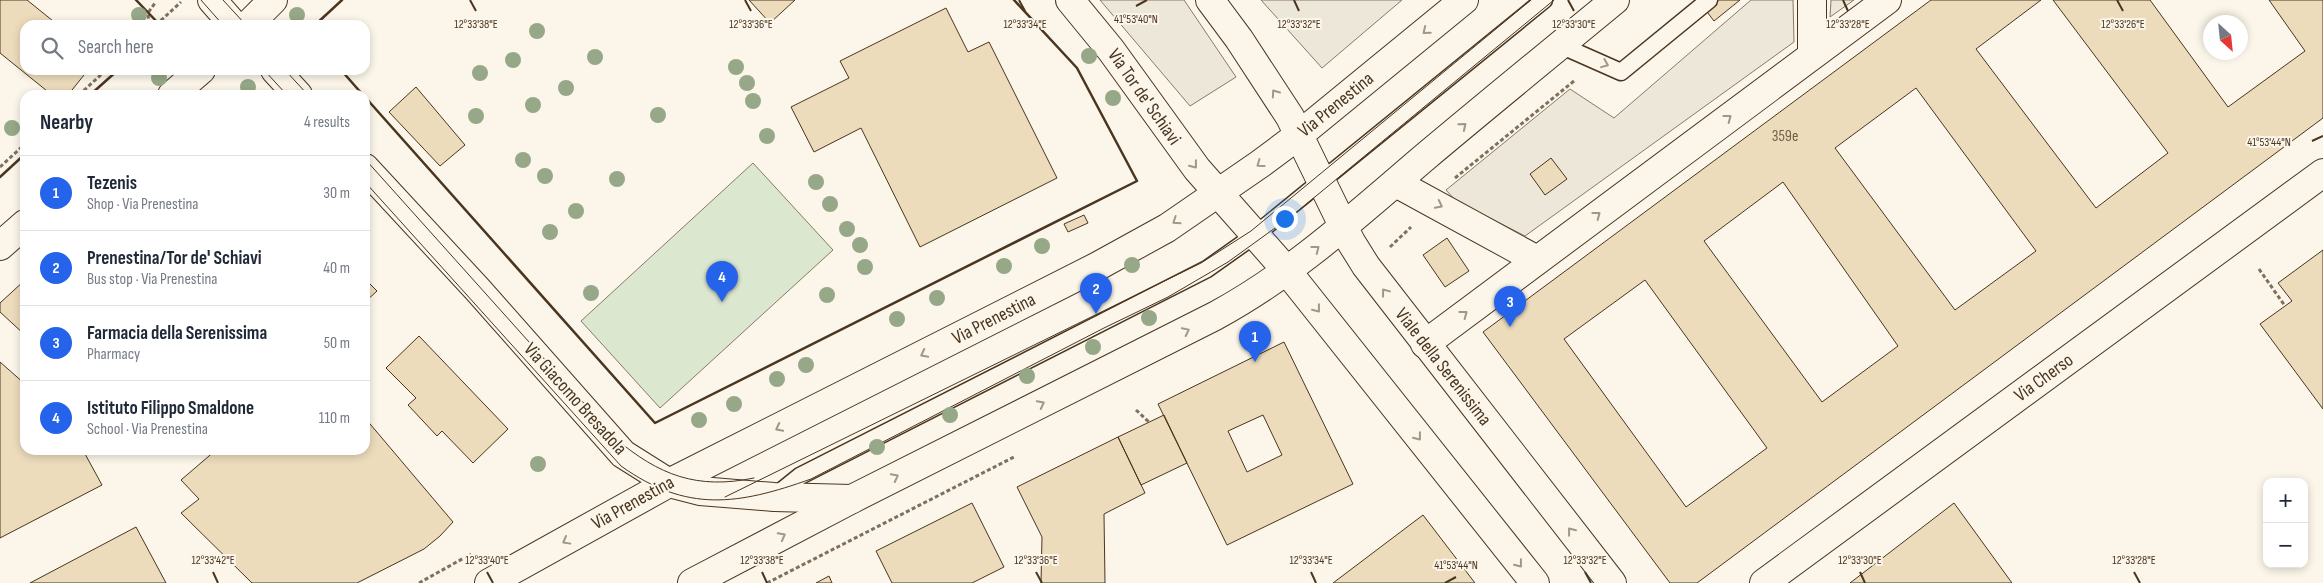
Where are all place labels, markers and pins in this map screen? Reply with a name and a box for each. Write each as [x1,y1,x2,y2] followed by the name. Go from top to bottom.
[706,261,738,302] pin: 4
[1080,273,1112,314] pin: 2
[1494,286,1526,327] pin: 3
[1239,321,1271,362] pin: 1

